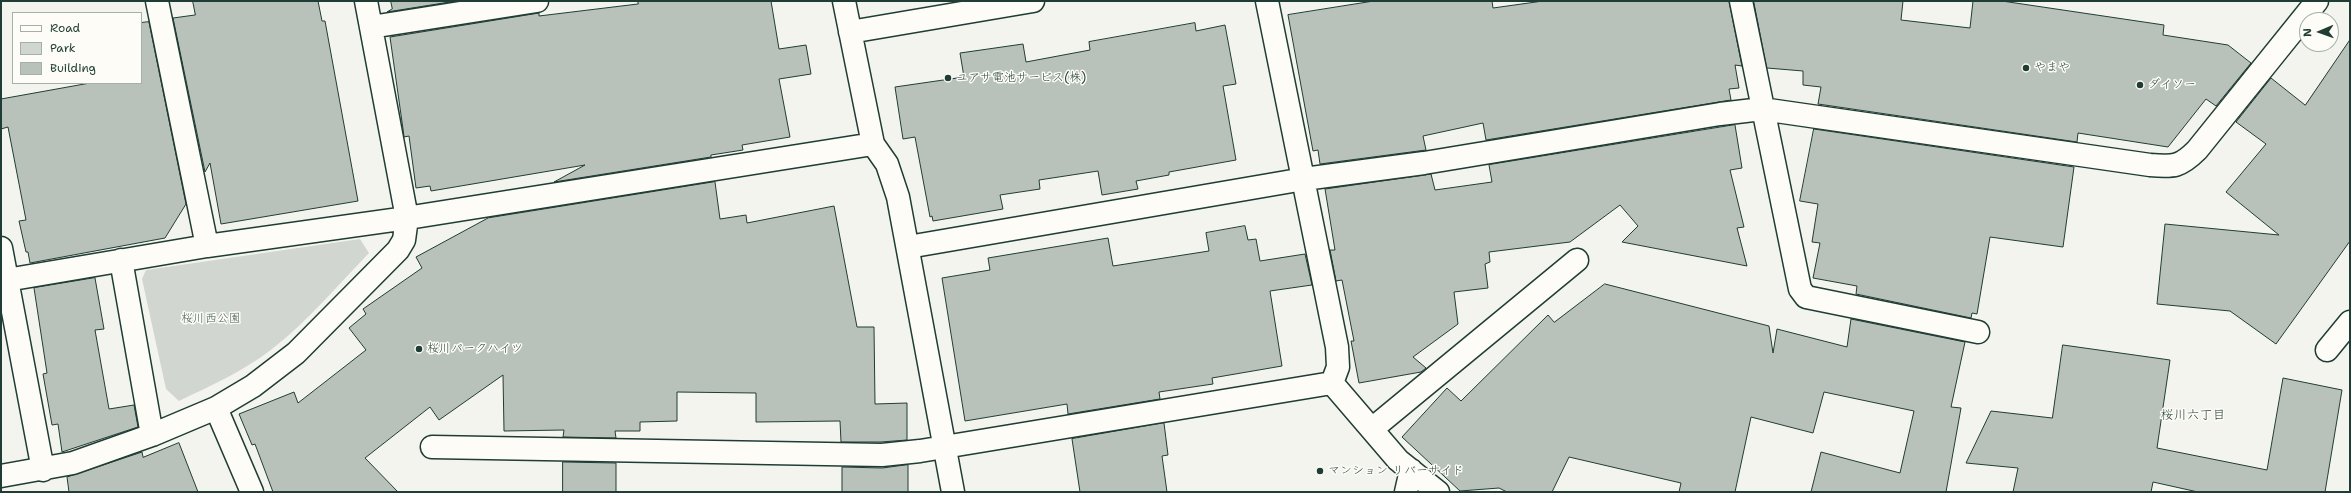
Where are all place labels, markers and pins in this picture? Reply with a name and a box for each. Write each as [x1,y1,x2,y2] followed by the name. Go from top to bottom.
[2034,61,2070,75] place label: やまや
[2021,63,2031,73] marker: やまや
[956,71,1086,85] place label: ユアサ電池サービス(株)
[943,73,953,83] marker: ユアサ電池サービス(株)
[2148,78,2196,92] place label: ダイソー
[2135,80,2145,90] marker: ダイソー
[427,342,523,356] place label: 桜川パークハイツ
[414,344,424,354] marker: 桜川パークハイツ
[1328,464,1464,478] place label: マンション リバーサイド
[1315,466,1325,476] marker: マンション リバーサイド

